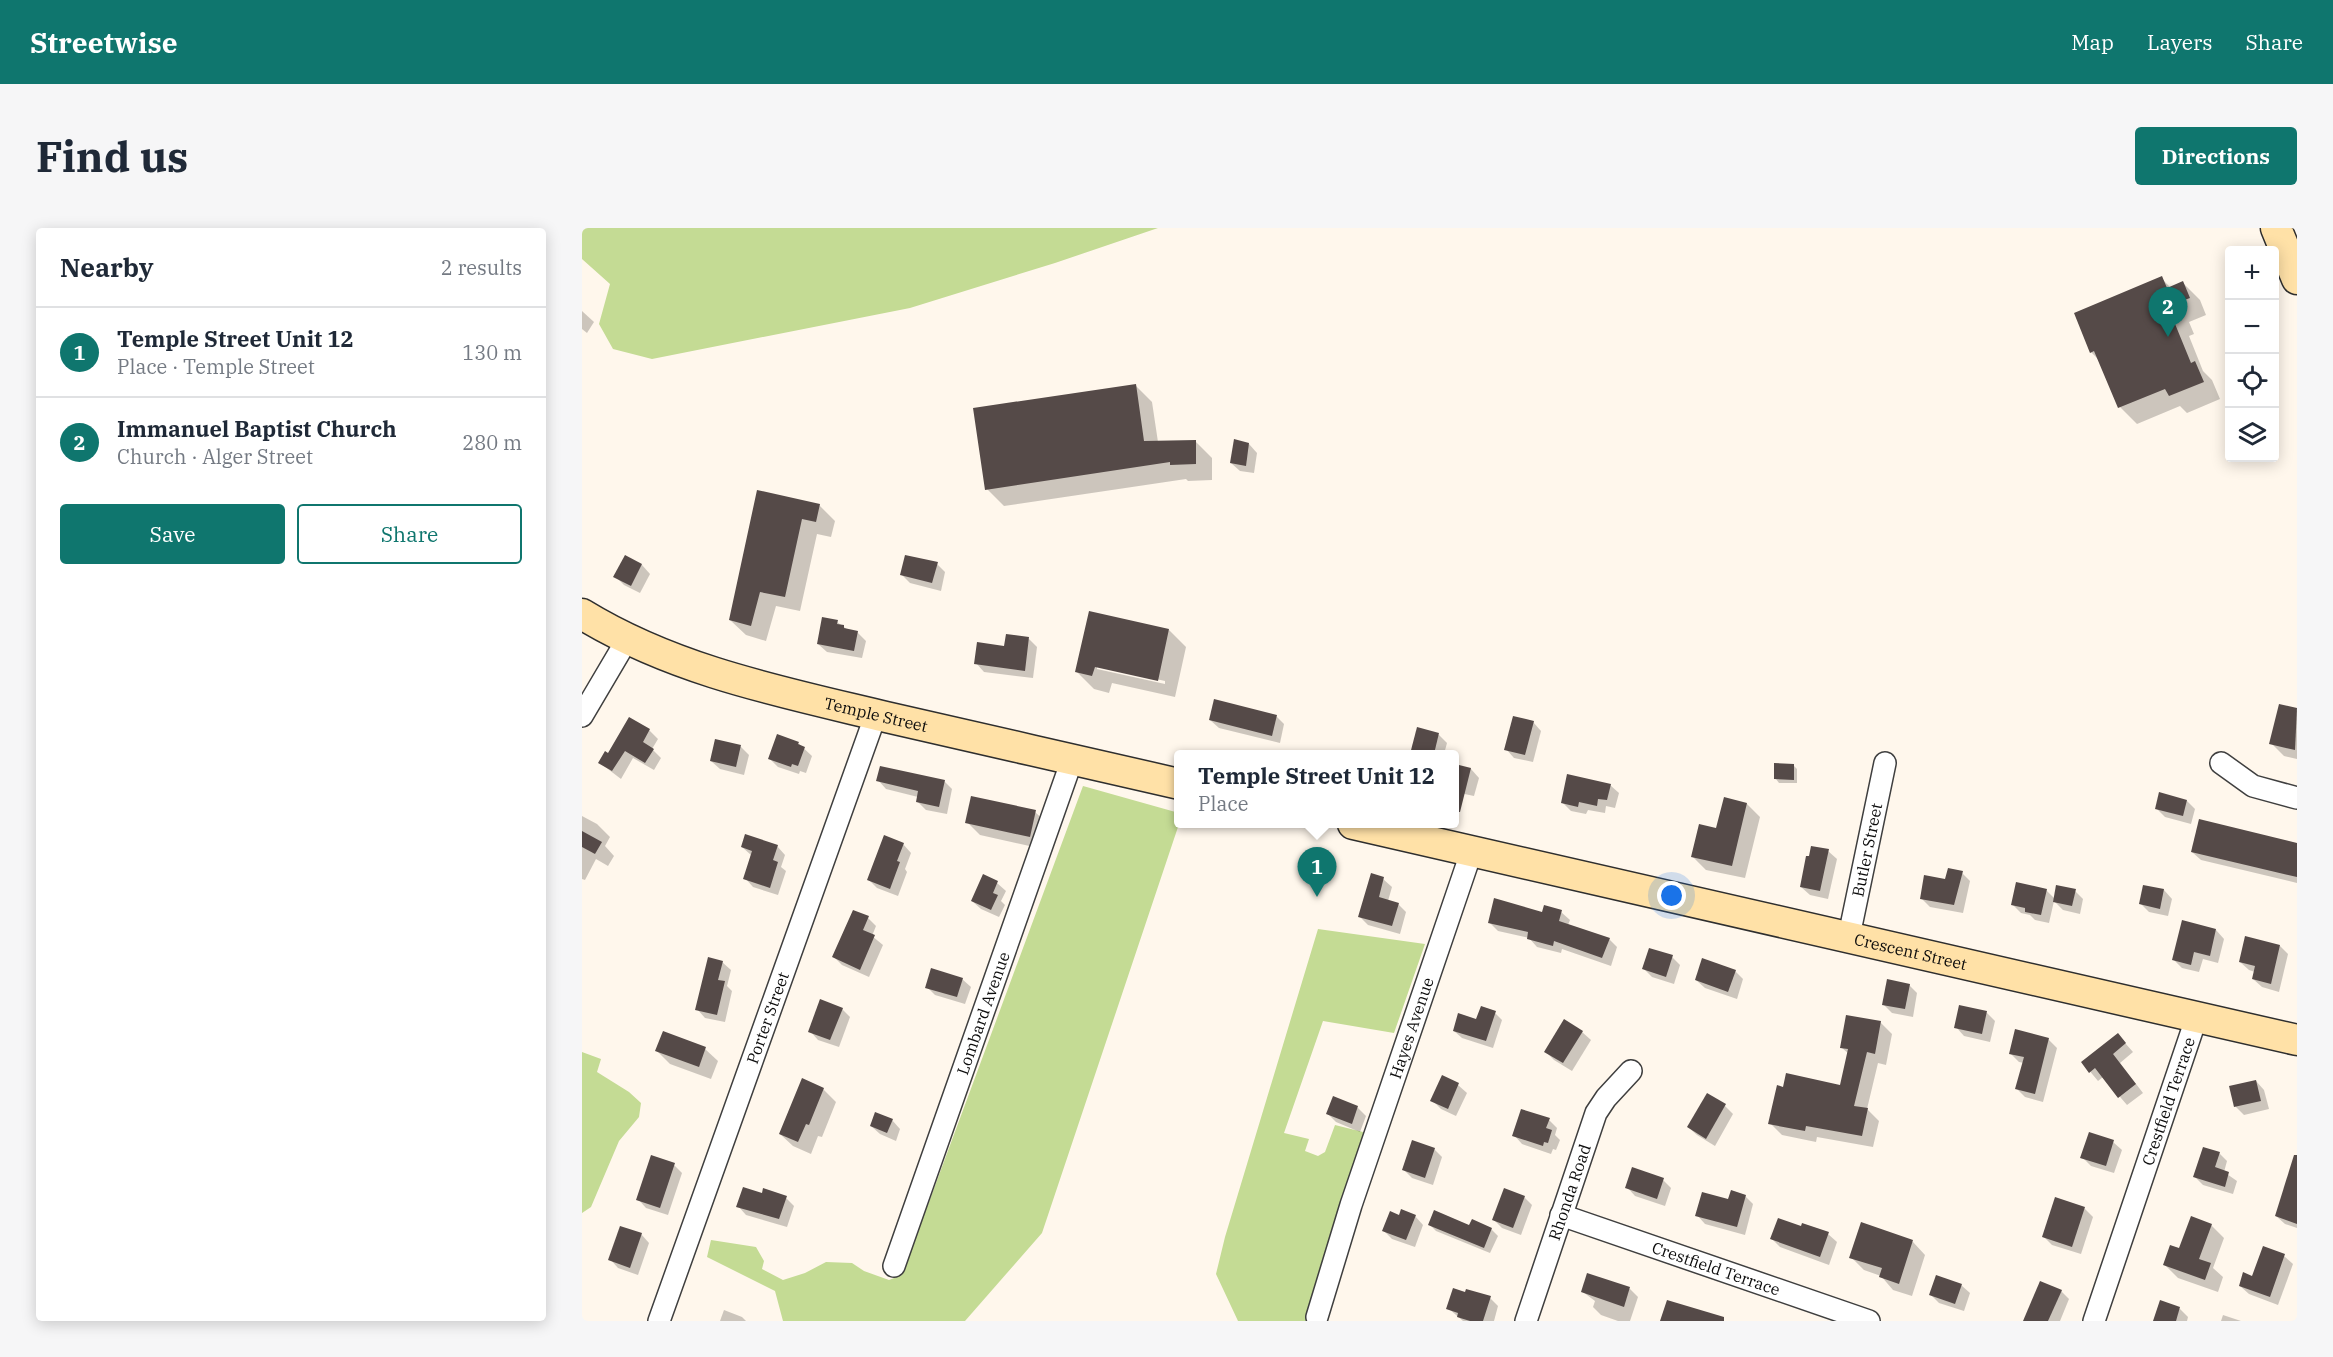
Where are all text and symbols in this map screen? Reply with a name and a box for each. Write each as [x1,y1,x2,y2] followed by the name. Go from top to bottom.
[30,24,177,61] text: Streetwise
[2071,28,2114,56] text: Map
[2147,28,2213,56] text: Layers
[2246,28,2303,56] text: Share
[2135,127,2297,185] button: Directions
[36,129,188,184] text: Find us
[2225,246,2279,462] map controls
[2225,246,2279,300] button: +
[60,250,154,284] text: Nearby
[441,254,522,281] text: 2 results
[2148,288,2188,337] pin: 2
[2225,300,2279,354] button: −
[117,324,354,353] text: Temple Street Unit 12
[74,339,86,366] text: 1
[462,339,522,366] text: 130 m
[117,353,315,380] text: Place · Temple Street
[2225,354,2279,408] button: locate
[2225,408,2279,462] button: layers
[117,414,397,443] text: Immanuel Baptist Church
[74,429,86,456] text: 2
[462,429,522,456] text: 280 m
[117,443,313,470] text: Church · Alger Street
[60,504,285,564] button: Save
[297,504,522,564] button: Share
[822,693,930,736] street label: Temple Street
[1174,750,1459,828] popup
[1198,761,1435,790] text: Temple Street Unit 12
[1198,790,1248,817] text: Place
[1847,801,1886,899] street label: Butler Street
[1298,848,1336,897] pin: 1
[1657,881,1686,910] your location
[1852,929,1969,974] street label: Crescent Street
[952,949,1014,1077] street label: Lombard Avenue
[742,969,793,1066] street label: Porter Street
[1385,975,1438,1081] street label: Hayes Avenue
[2137,1034,2199,1168] street label: Crestfield Terrace
[1544,1141,1595,1243] street label: Rhonda Road
[1649,1237,1783,1300] street label: Crestfield Terrace

